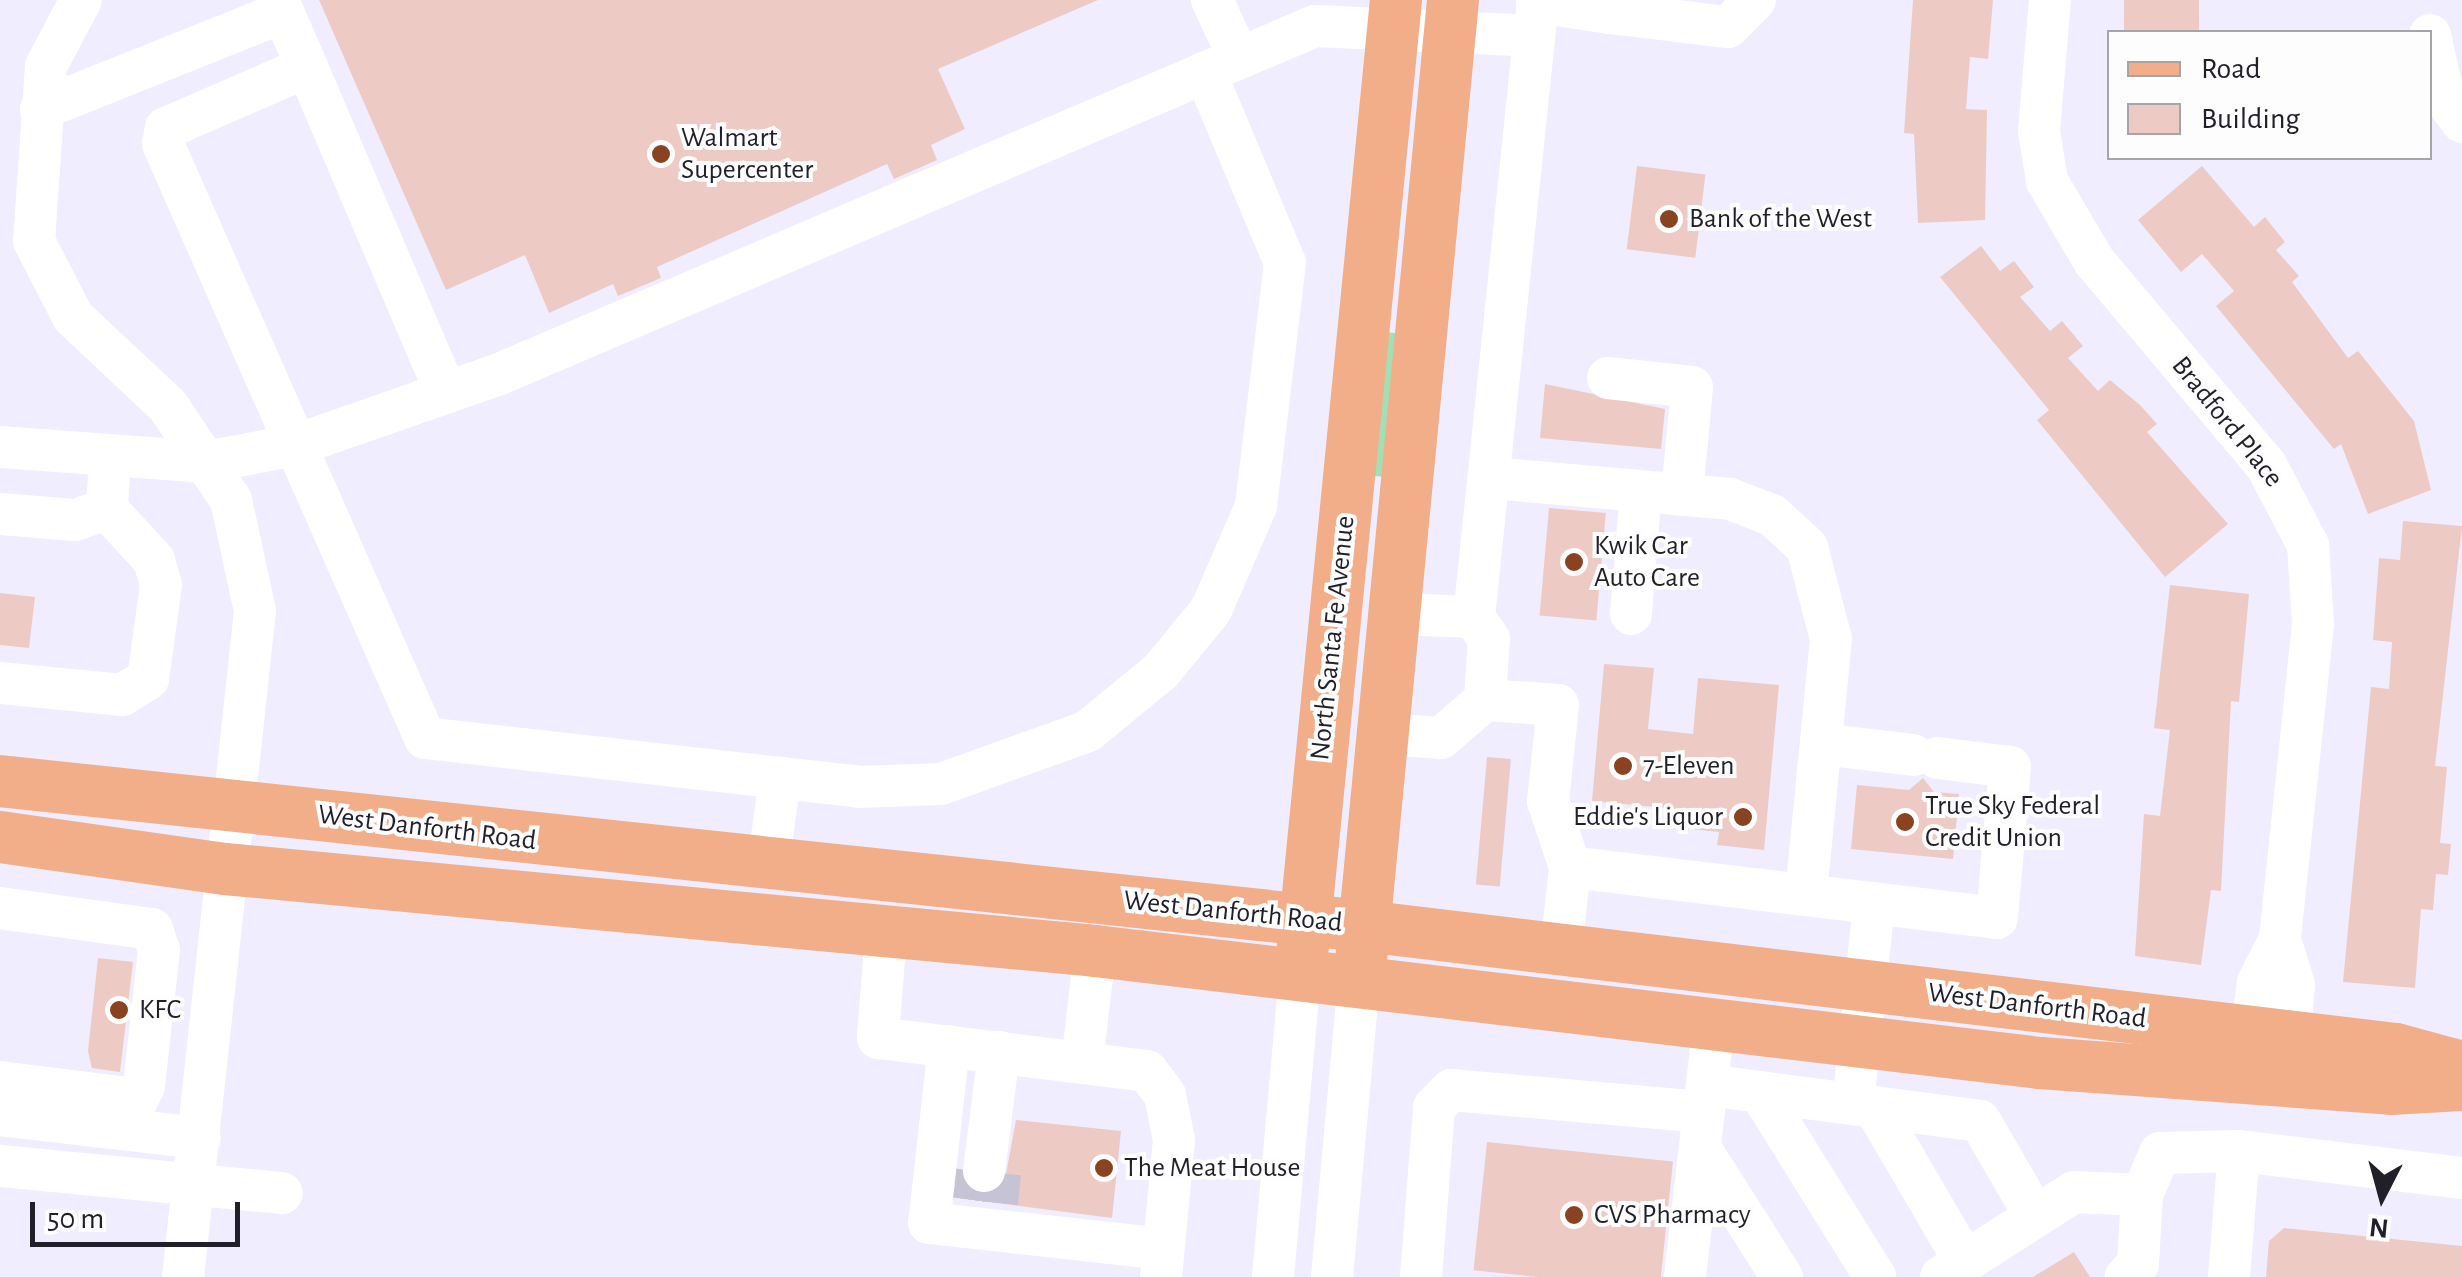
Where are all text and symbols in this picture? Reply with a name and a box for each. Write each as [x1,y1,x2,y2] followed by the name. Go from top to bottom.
[2107,30,2432,160] legend
[2201,54,2261,84] text: Road
[2201,104,2300,134] text: Building
[681,121,813,187] place label: Walmart Supercenter
[650,143,672,165] marker: Walmart Supercenter
[1689,202,1872,236] place label: Bank of the West
[1658,208,1680,230] marker: Bank of the West
[2164,350,2290,494] street label: Bradford Place
[1303,514,1363,762] street label: North Santa Fe Avenue
[1594,529,1700,595] place label: Kwik Car Auto Care
[1563,551,1585,573] marker: Kwik Car Auto Care
[1643,749,1735,783] place label: 7-Eleven
[1612,755,1634,777] marker: 7-Eleven
[1925,789,2100,855] place label: True Sky Federal Credit Union
[316,798,538,858] street label: West Danforth Road
[1573,800,1723,834] place label: Eddie's Liquor
[1732,806,1754,828] marker: Eddie's Liquor
[1894,811,1916,833] marker: True Sky Federal Credit Union
[1122,884,1344,940] street label: West Danforth Road
[1926,976,2148,1036] street label: West Danforth Road
[139,993,181,1027] place label: KFC
[108,999,130,1021] marker: KFC
[2332,1147,2432,1247] north arrow
[1124,1151,1300,1185] place label: The Meat House
[1093,1157,1115,1179] marker: The Meat House
[35,1182,245,1244] scale bar
[1594,1198,1751,1232] place label: CVS Pharmacy
[47,1204,104,1234] text: 50 m
[1563,1204,1585,1226] marker: CVS Pharmacy
[2368,1212,2390,1242] text: N

